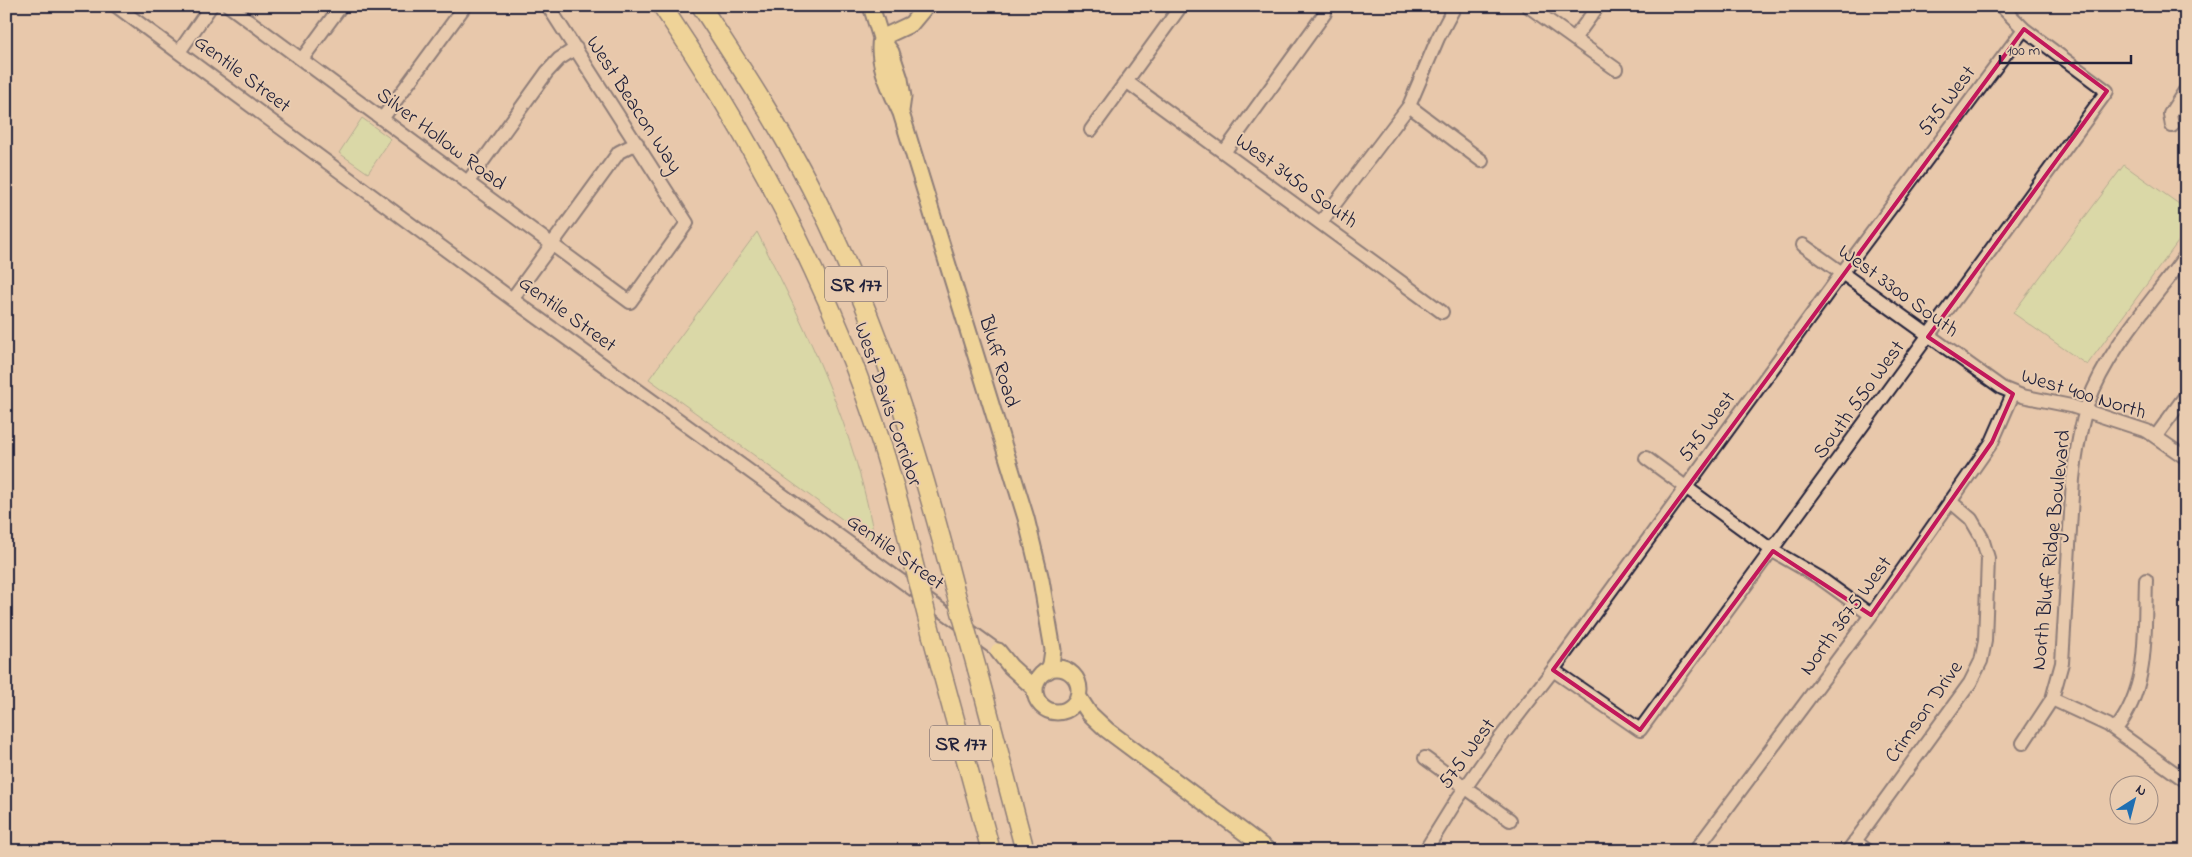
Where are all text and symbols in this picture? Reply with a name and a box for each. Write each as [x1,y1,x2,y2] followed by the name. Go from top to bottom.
[187,28,297,121] street label: Gentile Street
[576,30,689,181] street label: West Beacon Way
[2000,32,2131,64] scale bar
[2007,40,2040,62] text: 100 m
[1911,60,1984,143] street label: 575 West
[370,81,512,199] street label: Silver Hollow Road
[1228,127,1364,237] street label: West 3450 South
[1831,238,1964,346] street label: West 3300 South
[825,266,887,302] road number: SR 177
[512,269,622,361] street label: Gentile Street
[970,311,1026,411] street label: Bluff Road
[845,319,929,491] street label: West Davis Corridor
[1806,335,1913,466] street label: South 550 West
[2017,362,2150,428] street label: West 400 North
[1672,385,1744,469] street label: 575 West
[2024,428,2082,672] street label: North Bluff Ridge Boulevard
[840,507,950,599] street label: Gentile Street
[1793,550,1900,682] street label: North 3675 West
[1878,654,1971,770] street label: Crimson Drive
[1432,712,1504,796] street label: 575 West
[930,726,992,760] road number: SR 177
[2110,774,2160,824] north arrow
[2131,779,2151,802] text: N

